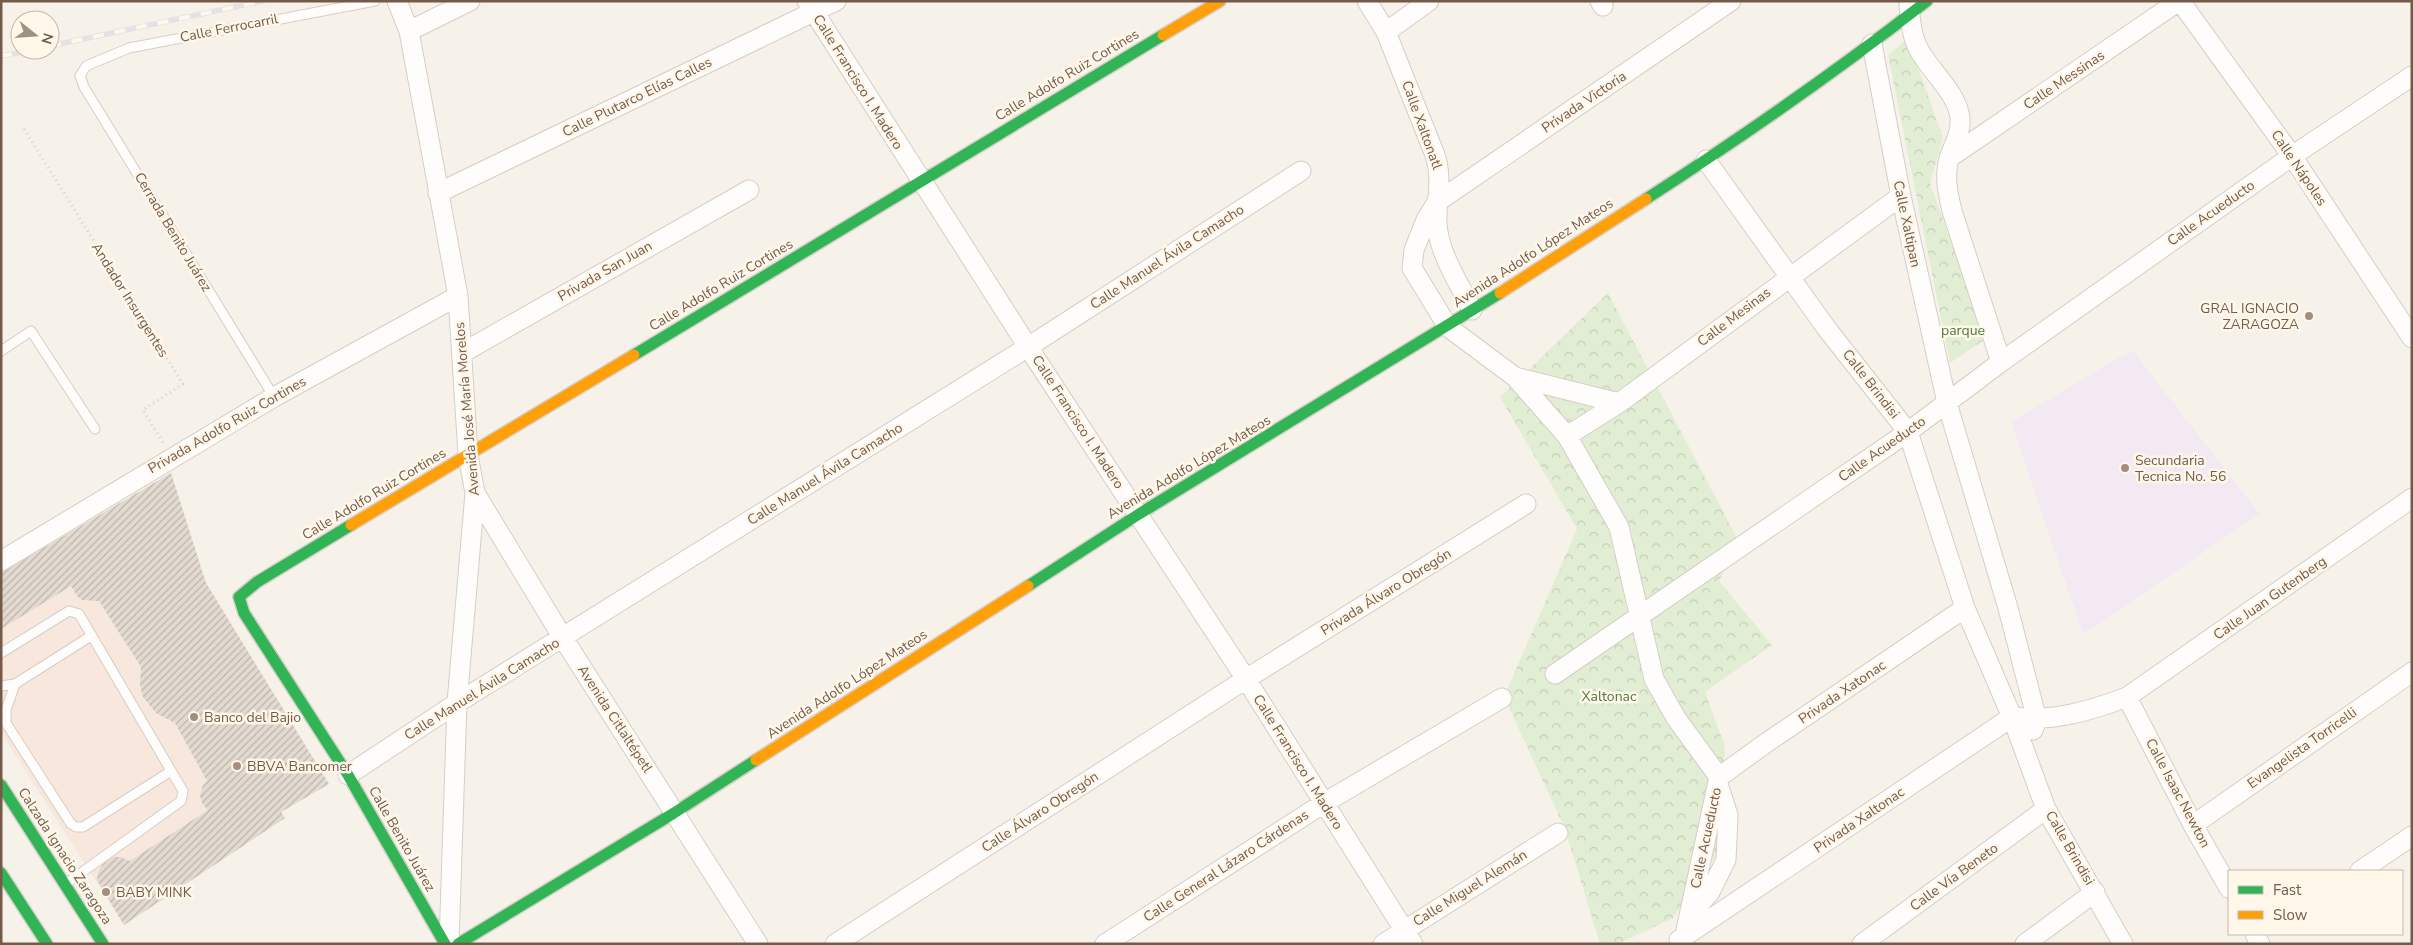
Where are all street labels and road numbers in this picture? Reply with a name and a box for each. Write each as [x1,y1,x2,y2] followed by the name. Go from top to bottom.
[178,9,281,47] street label: Calle Ferrocarril
[809,11,907,153] street label: Calle Francisco I. Madero
[991,24,1143,126] street label: Calle Adolfo Ruiz Cortines
[2020,46,2109,114] street label: Calle Messinas
[559,52,715,141] street label: Calle Plutarco Elías Calles
[1538,67,1630,137] street label: Privada Victoria
[1397,78,1447,173] street label: Calle Xaltonatl
[2267,126,2332,210] street label: Calle Nápoles
[130,169,216,296] street label: Cerrada Benito Juárez
[2163,176,2259,250] street label: Calle Acueducto
[1889,179,1925,269] street label: Calle Xaltipan
[1449,194,1617,312] street label: Avenida Adolfo López Mateos
[1086,200,1248,314] street label: Calle Manuel Ávila Camacho
[645,234,797,336] street label: Calle Adolfo Ruiz Cortines
[554,236,656,306] street label: Privada San Juan
[87,239,173,361] street label: Andador Insurgentes
[1693,283,1775,351] street label: Calle Mesinas
[450,321,484,497] street label: Avenida José María Morelos
[1838,345,1904,423] street label: Calle Brindisi
[1028,351,1129,493] street label: Calle Francisco I. Madero
[144,372,310,478] street label: Privada Adolfo Ruiz Cortines
[1104,410,1275,524] street label: Avenida Adolfo López Mateos
[1834,412,1930,486] street label: Calle Acueducto
[744,418,907,530] street label: Calle Manuel Ávila Camacho
[298,443,450,545] street label: Calle Adolfo Ruiz Cortines
[1317,544,1455,640] street label: Privada Álvaro Obregón
[2210,552,2330,644] street label: Calle Juan Gutenberg
[763,625,931,743] street label: Avenida Adolfo López Mateos
[401,633,564,745] street label: Calle Manuel Ávila Camacho
[1795,655,1890,728] street label: Privada Xatonac
[573,661,657,777] street label: Avenida Citlaltépetl
[1249,691,1347,833] street label: Calle Francisco I. Madero
[2243,703,2361,793] street label: Evangelista Torricelli
[2141,735,2215,851] street label: Calle Isaac Newton
[978,767,1102,857] street label: Calle Álvaro Obregón
[1810,782,1909,857] street label: Privada Xaltonac
[364,783,440,896] street label: Calle Benito Juárez
[14,784,116,928] street label: Calzada Ignacio Zaragoza
[1686,785,1726,890] street label: Calle Acueducto
[1140,805,1312,927] street label: Calle General Lázaro Cárdenas
[2041,807,2099,889] street label: Calle Brindisi
[1906,838,2002,915] street label: Calle Vía Beneto
[1409,845,1531,931] street label: Calle Miguel Alemán

